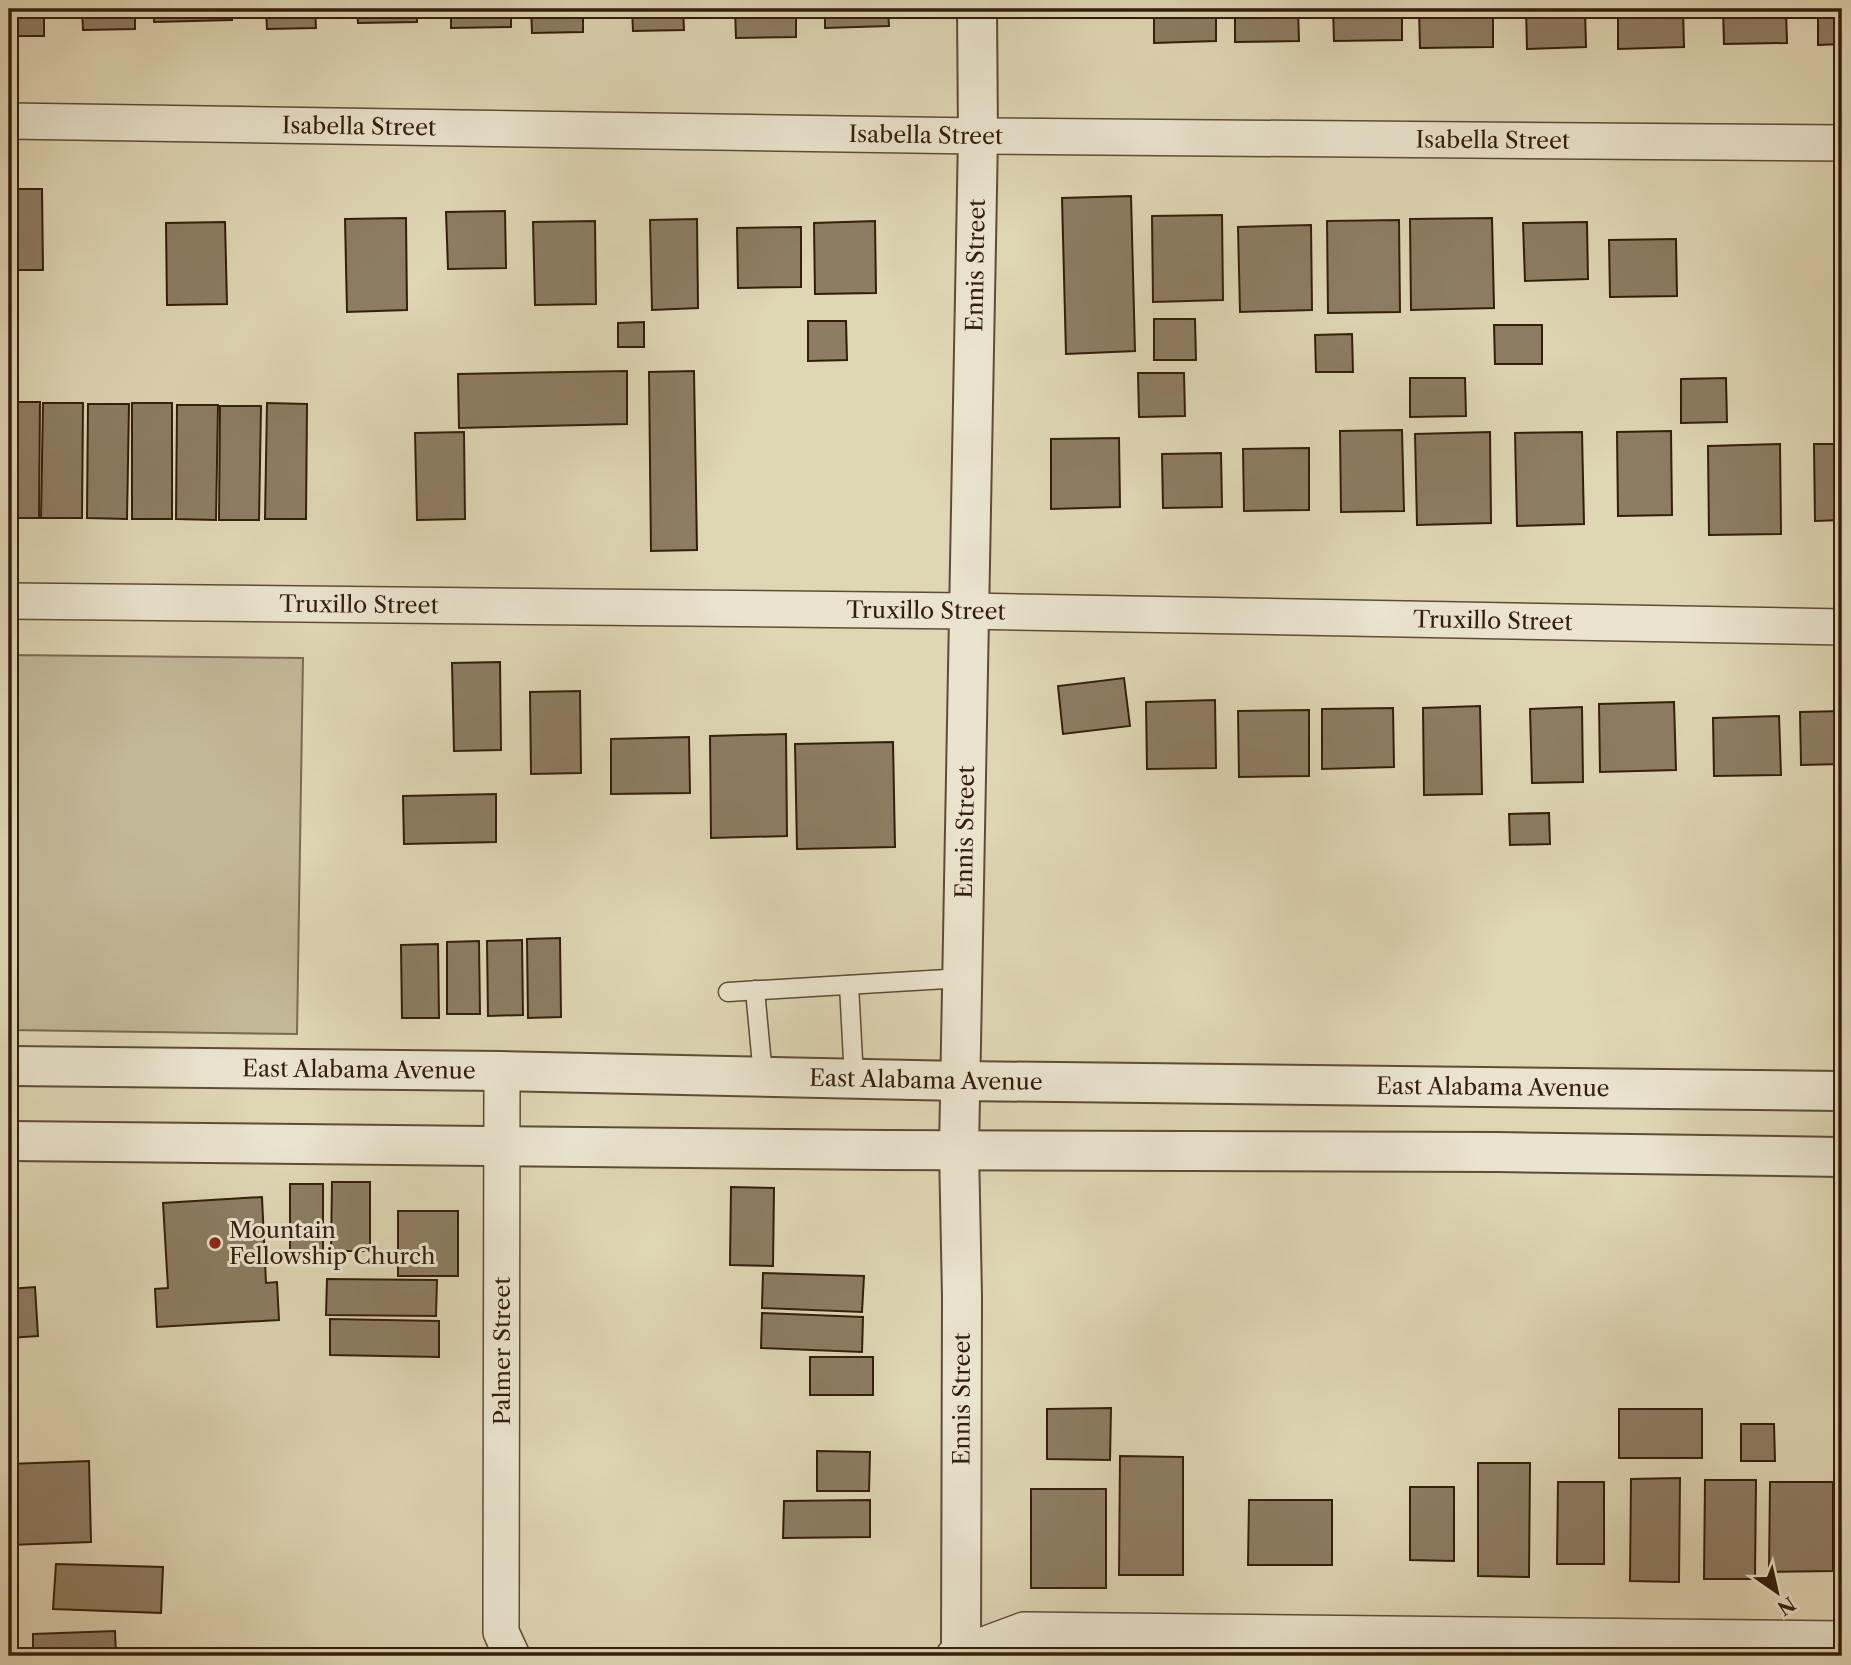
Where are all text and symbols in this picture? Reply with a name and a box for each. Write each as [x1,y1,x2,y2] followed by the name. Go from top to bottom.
[282,111,436,142] street label: Isabella Street
[848,120,1003,150] street label: Isabella Street
[1416,126,1570,155] street label: Isabella Street
[960,198,991,332] street label: Ennis Street
[279,590,439,619] street label: Truxillo Street
[846,596,1006,626] street label: Truxillo Street
[1413,605,1573,636] street label: Truxillo Street
[950,765,980,899] street label: Ennis Street
[242,1054,476,1085] street label: East Alabama Avenue
[809,1064,1043,1096] street label: East Alabama Avenue
[1376,1072,1610,1102] street label: East Alabama Avenue
[229,1216,435,1270] place label: Mountain Fellowship Church
[207,1235,223,1251] marker: Mountain Fellowship Church
[488,1277,516,1425] street label: Palmer Street
[948,1332,976,1466] street label: Ennis Street
[1742,1556,1812,1626] north arrow
[1773,1592,1800,1620] text: N

